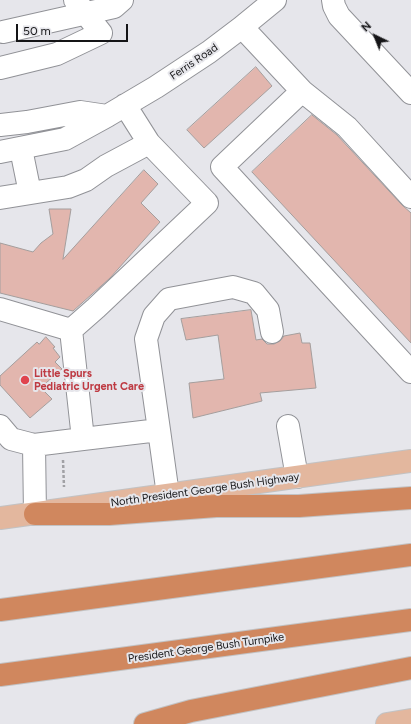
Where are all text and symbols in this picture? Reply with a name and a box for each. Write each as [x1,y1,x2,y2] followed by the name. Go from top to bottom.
[18,16,130,42] scale bar
[355,16,395,56] north arrow
[359,19,374,35] text: N
[23,24,51,38] text: 50 m
[167,41,221,83] street label: Ferris Road
[34,367,144,393] place label: Little Spurs Pediatric Urgent Care
[19,374,31,386] marker: Little Spurs Pediatric Urgent Care
[110,470,300,510] street label: North President George Bush Highway
[127,631,285,665] street label: President George Bush Turnpike

